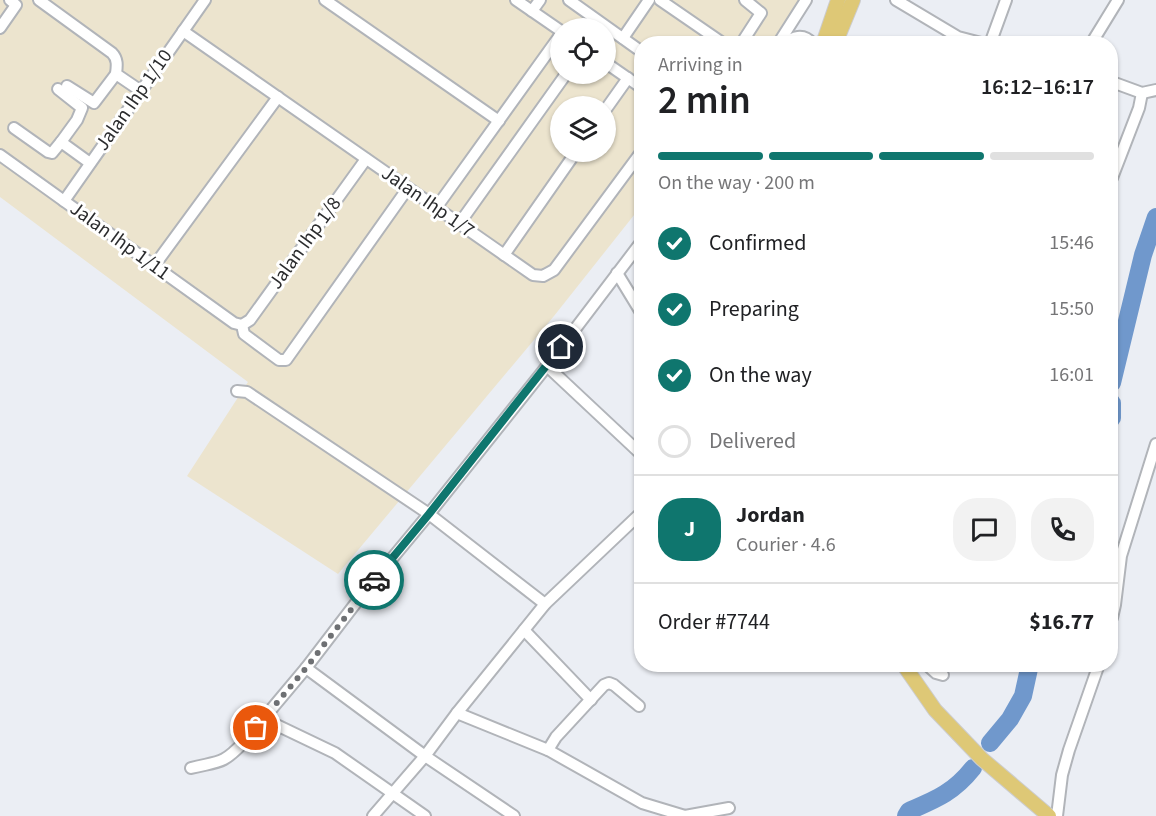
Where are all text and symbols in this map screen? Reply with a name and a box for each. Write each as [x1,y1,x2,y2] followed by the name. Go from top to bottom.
[550,18,616,162] map controls
[550,18,616,84] button: locate
[89,44,179,156] street label: Jalan Ihp 1/10
[658,51,743,79] text: Arriving in
[981,71,1094,103] text: 16:12–16:17
[658,73,751,129] text: 2 min
[550,96,616,162] button: layers
[376,160,480,244] street label: Jalan Ihp 1/7
[658,169,815,197] text: On the way · 200 m
[262,191,348,295] street label: Jalan Ihp 1/8
[64,195,176,287] street label: Jalan Ihp 1/11
[658,227,691,260] icon: check
[709,227,806,259] text: Confirmed
[1049,229,1094,257] text: 15:46
[658,293,691,326] icon: check
[709,293,799,325] text: Preparing
[1049,295,1094,323] text: 15:50
[535,321,586,372] pin
[544,330,577,363] icon: home
[658,359,691,392] icon: check
[709,359,812,391] text: On the way
[1049,361,1094,389] text: 16:01
[709,425,796,457] text: Delivered
[953,498,1016,561] button: chat
[1031,498,1094,561] button: phone
[736,499,805,531] text: Jordan
[684,513,695,545] text: J
[736,531,836,559] text: Courier · 4.6
[344,550,404,610] courier
[358,564,391,597] icon: car
[658,606,770,638] text: Order #7744
[1029,606,1094,638] text: $16.77
[230,702,281,753] pin
[239,711,272,744] icon: bag

